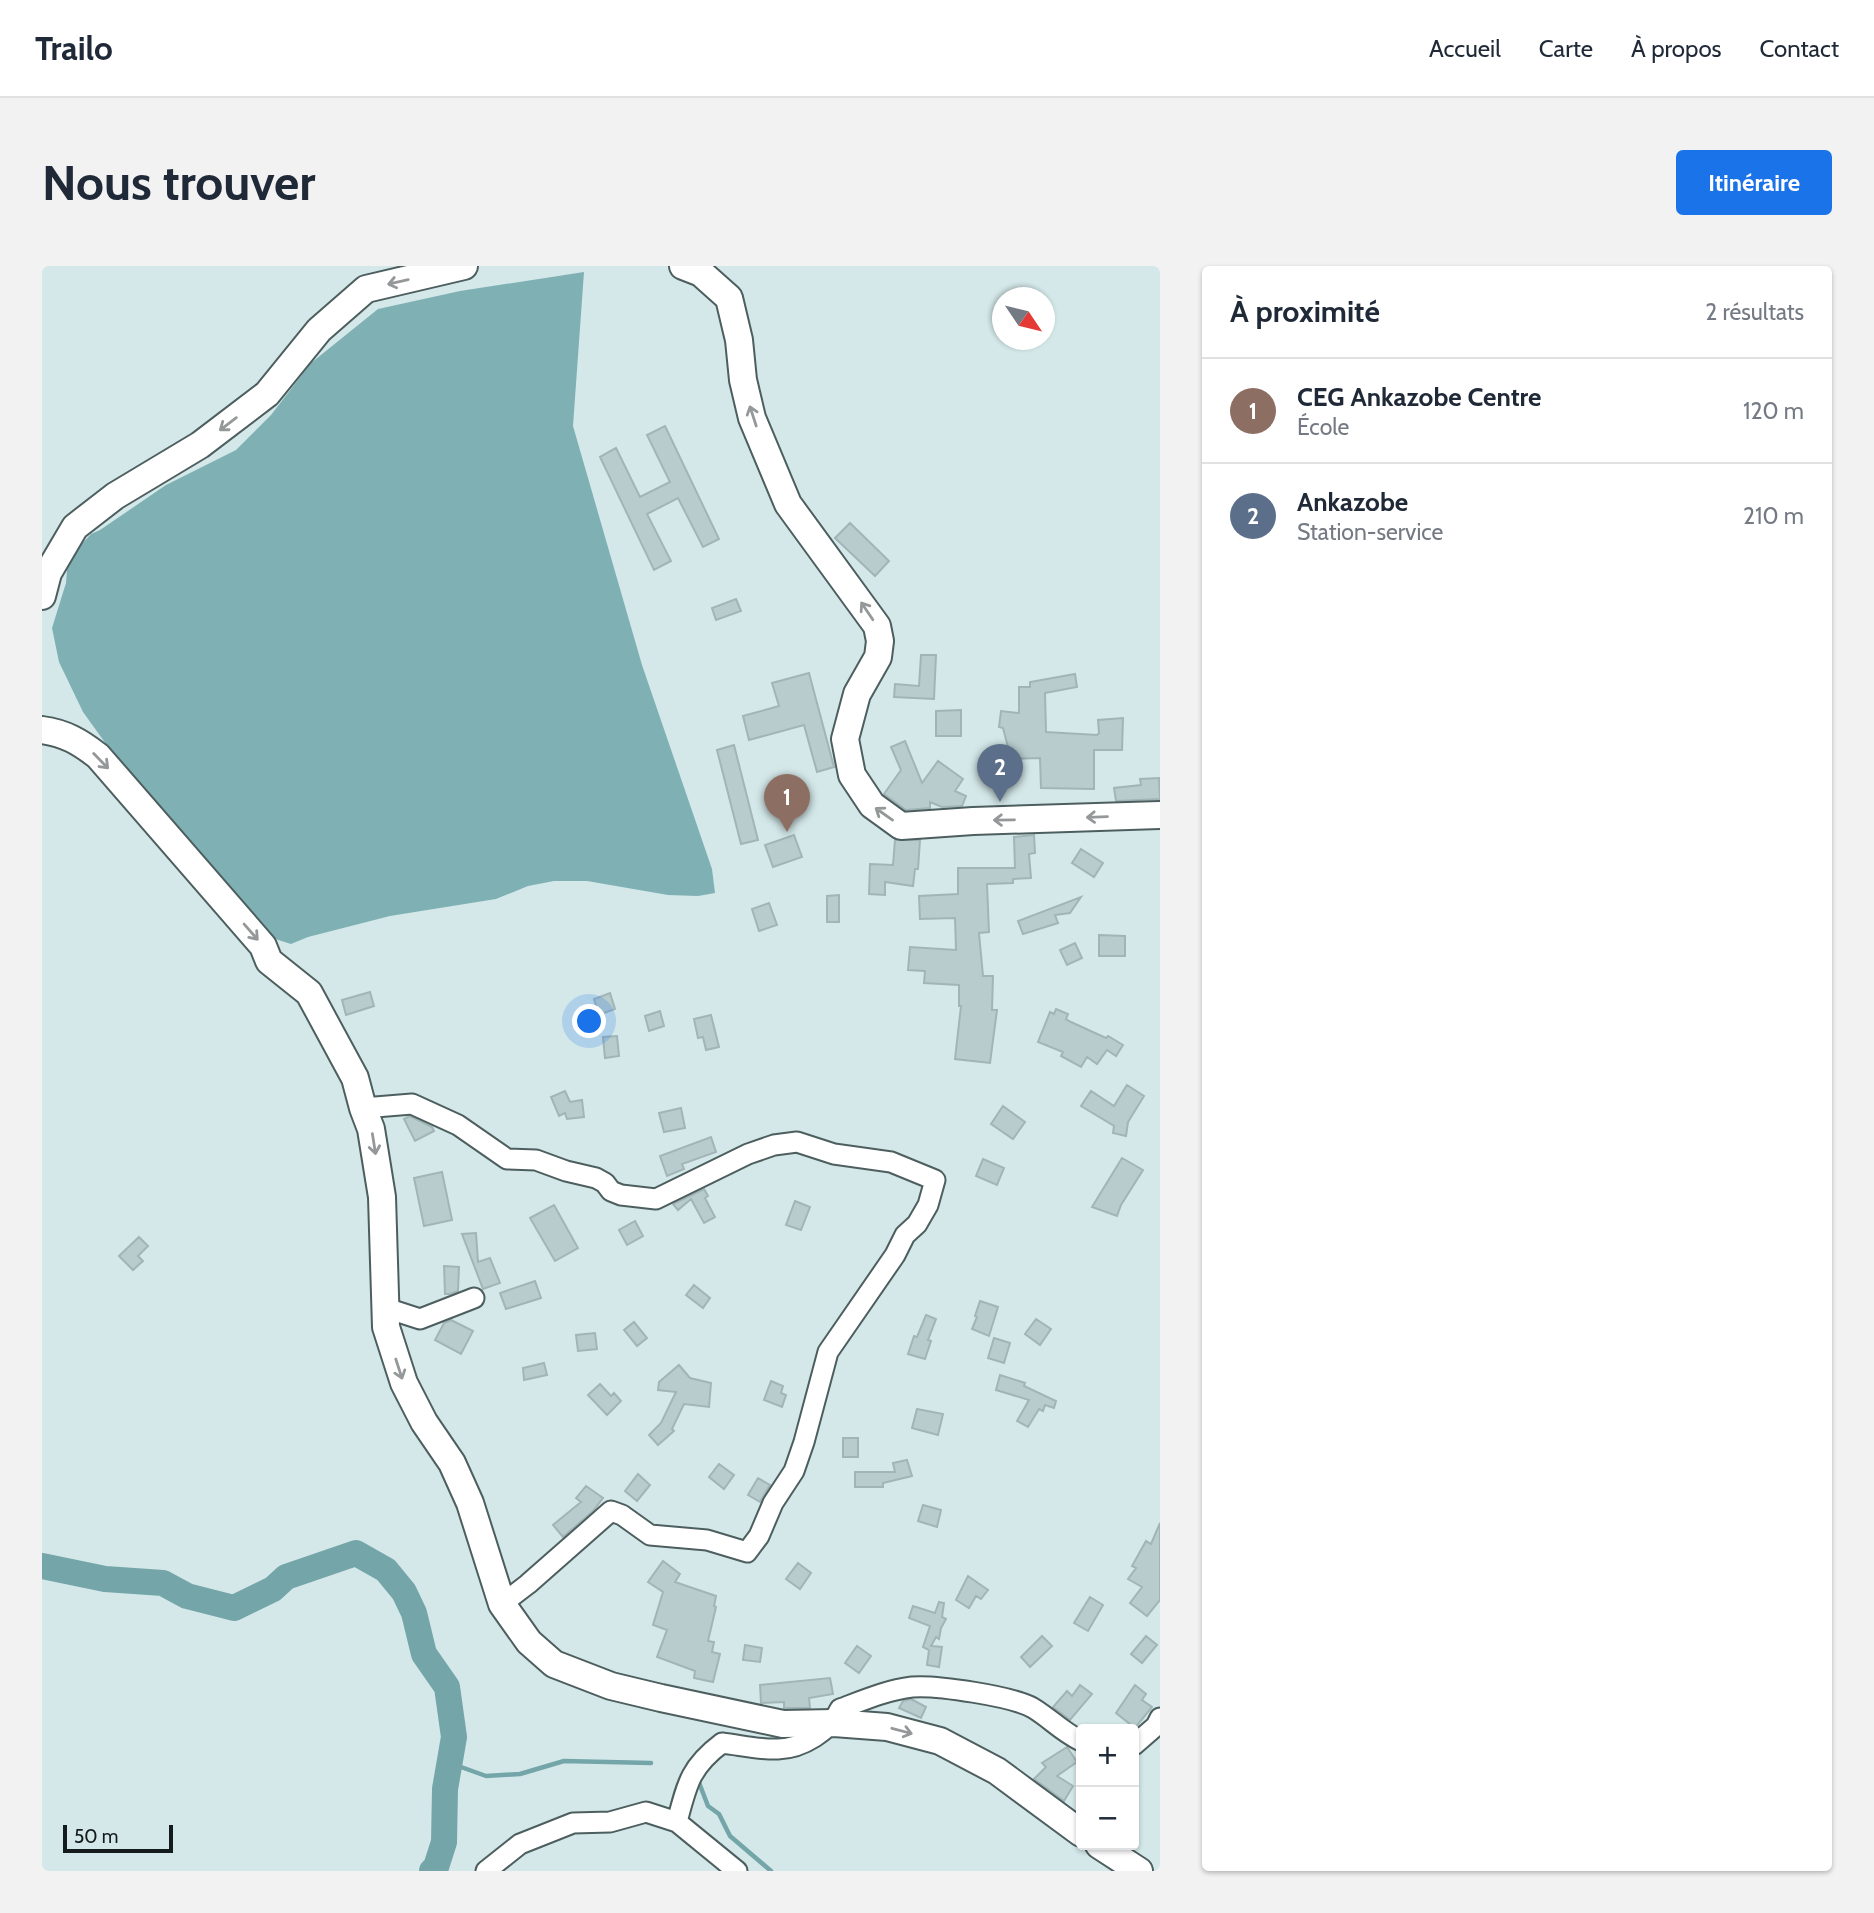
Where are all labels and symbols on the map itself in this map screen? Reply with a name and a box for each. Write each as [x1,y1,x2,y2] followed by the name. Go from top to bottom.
[387,275,410,289] one-way arrow
[992,287,1055,350] north arrow
[746,406,758,428] one-way arrow
[219,417,237,432] one-way arrow
[860,602,874,621] one-way arrow
[977,744,1023,802] pin: 2
[92,752,109,769] one-way arrow
[764,774,810,832] pin: 1
[875,807,894,821] one-way arrow
[1086,810,1109,823] one-way arrow
[993,813,1016,827] one-way arrow
[243,922,259,940] one-way arrow
[572,1004,606,1038] your location
[367,1132,380,1155] one-way arrow
[394,1357,407,1379] one-way arrow
[890,1725,913,1738] one-way arrow
[63,1822,173,1854] scale bar

